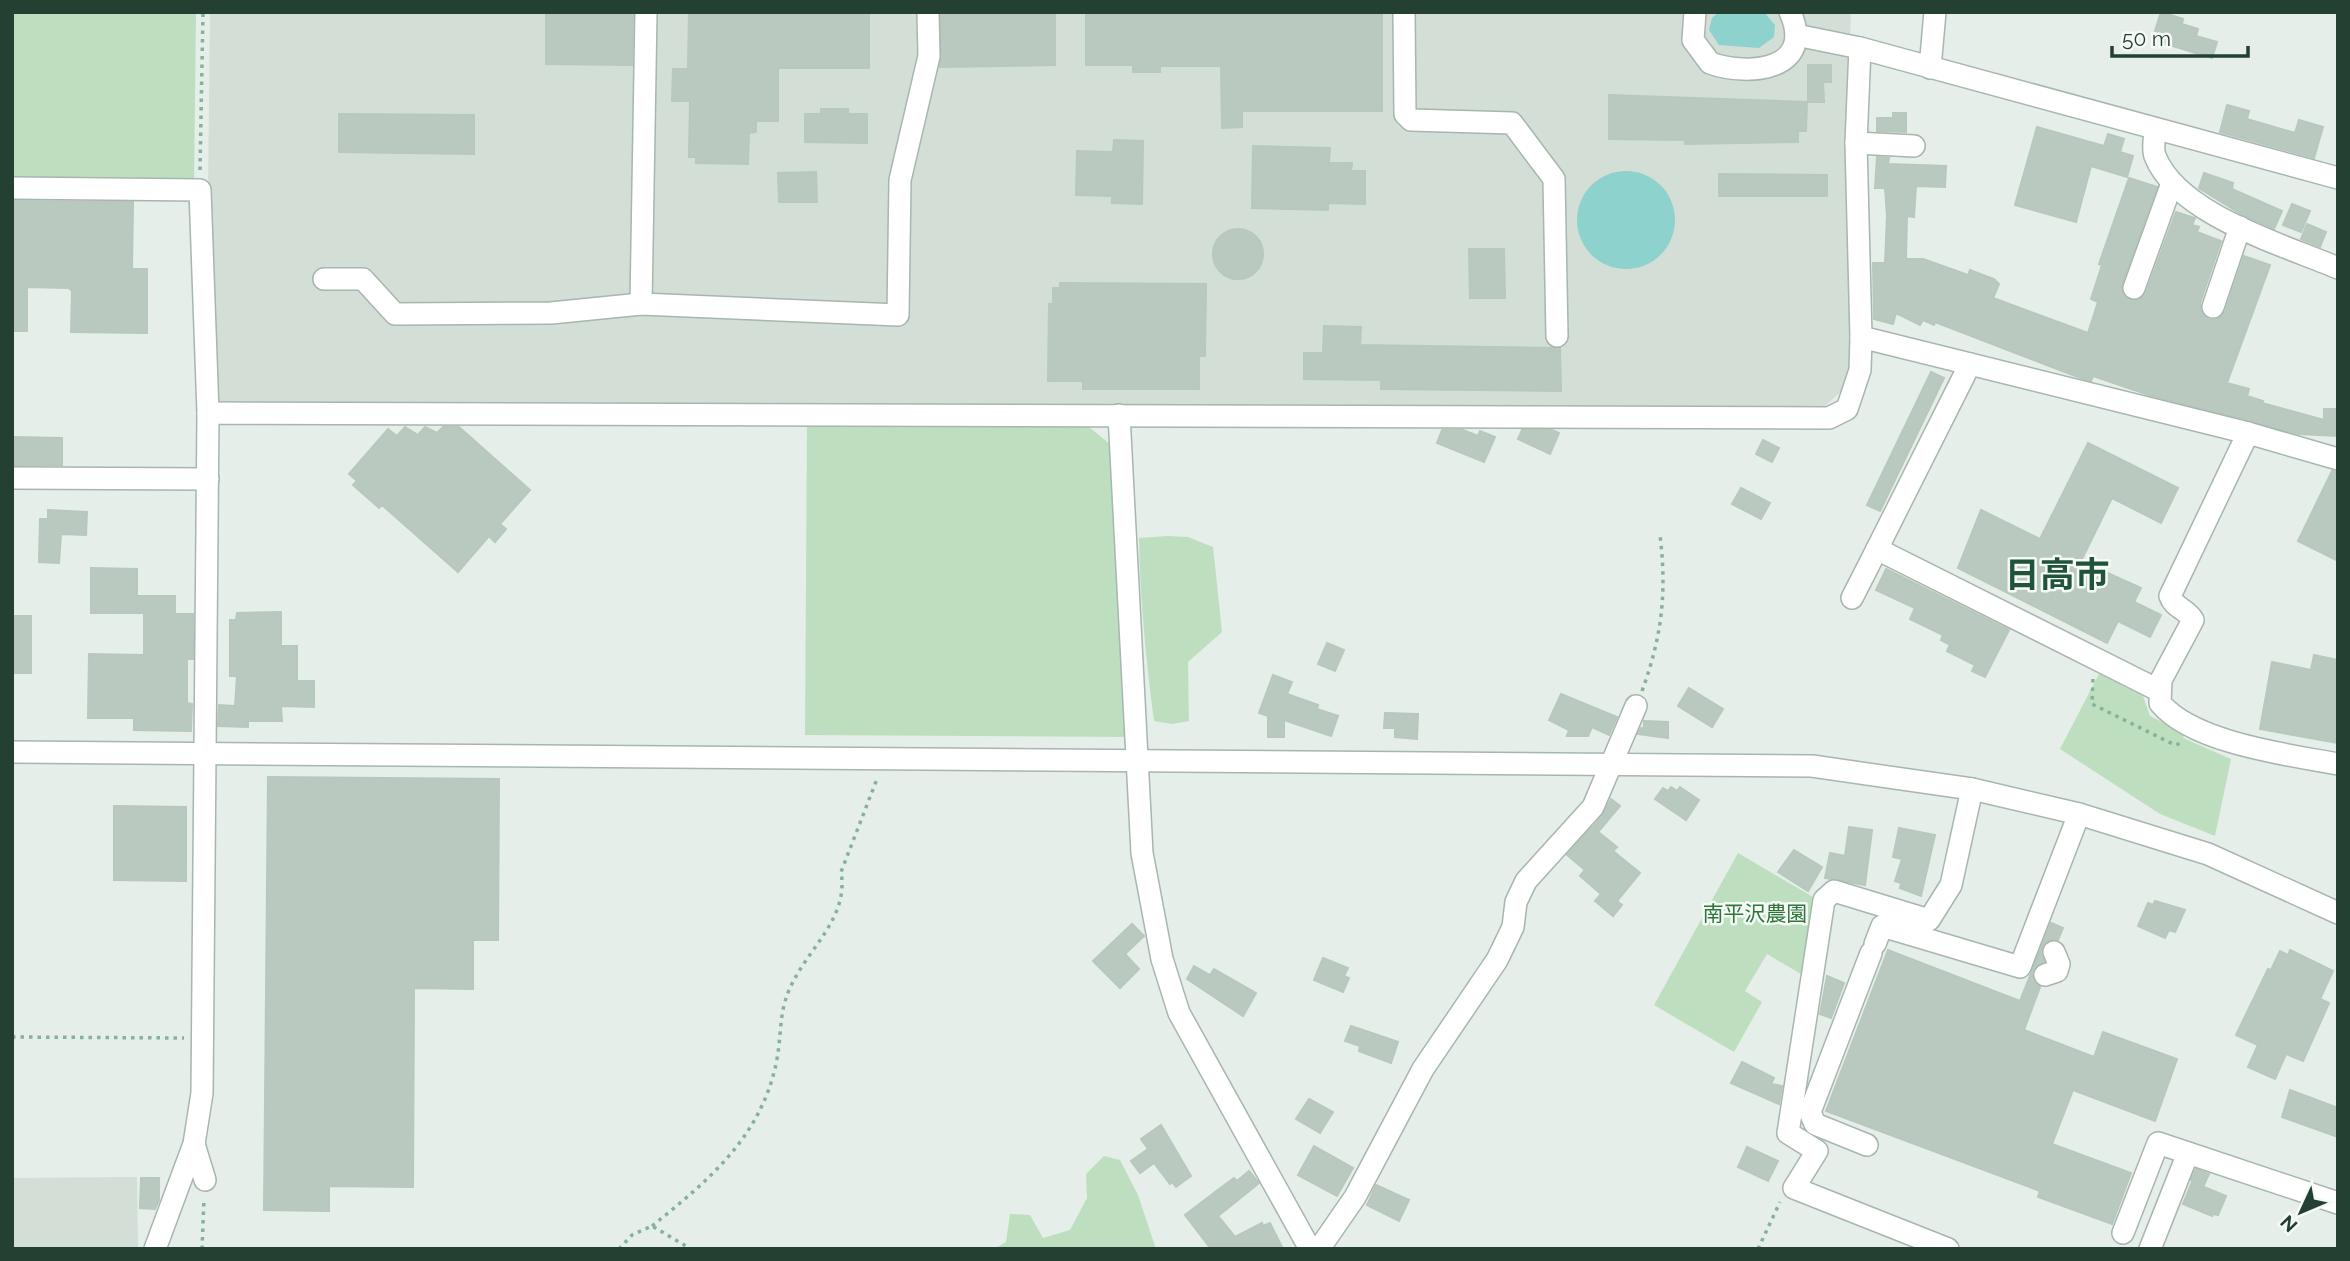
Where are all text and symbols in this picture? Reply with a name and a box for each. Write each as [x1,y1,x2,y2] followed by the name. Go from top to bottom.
[2112,14,2248,58] scale bar
[2122,26,2171,51] text: 50 m
[2004,554,2110,595] district label: 日高市
[1703,901,1808,926] park label: 南平沢農園
[2266,1177,2336,1247] north arrow
[2276,1211,2302,1237] text: N

